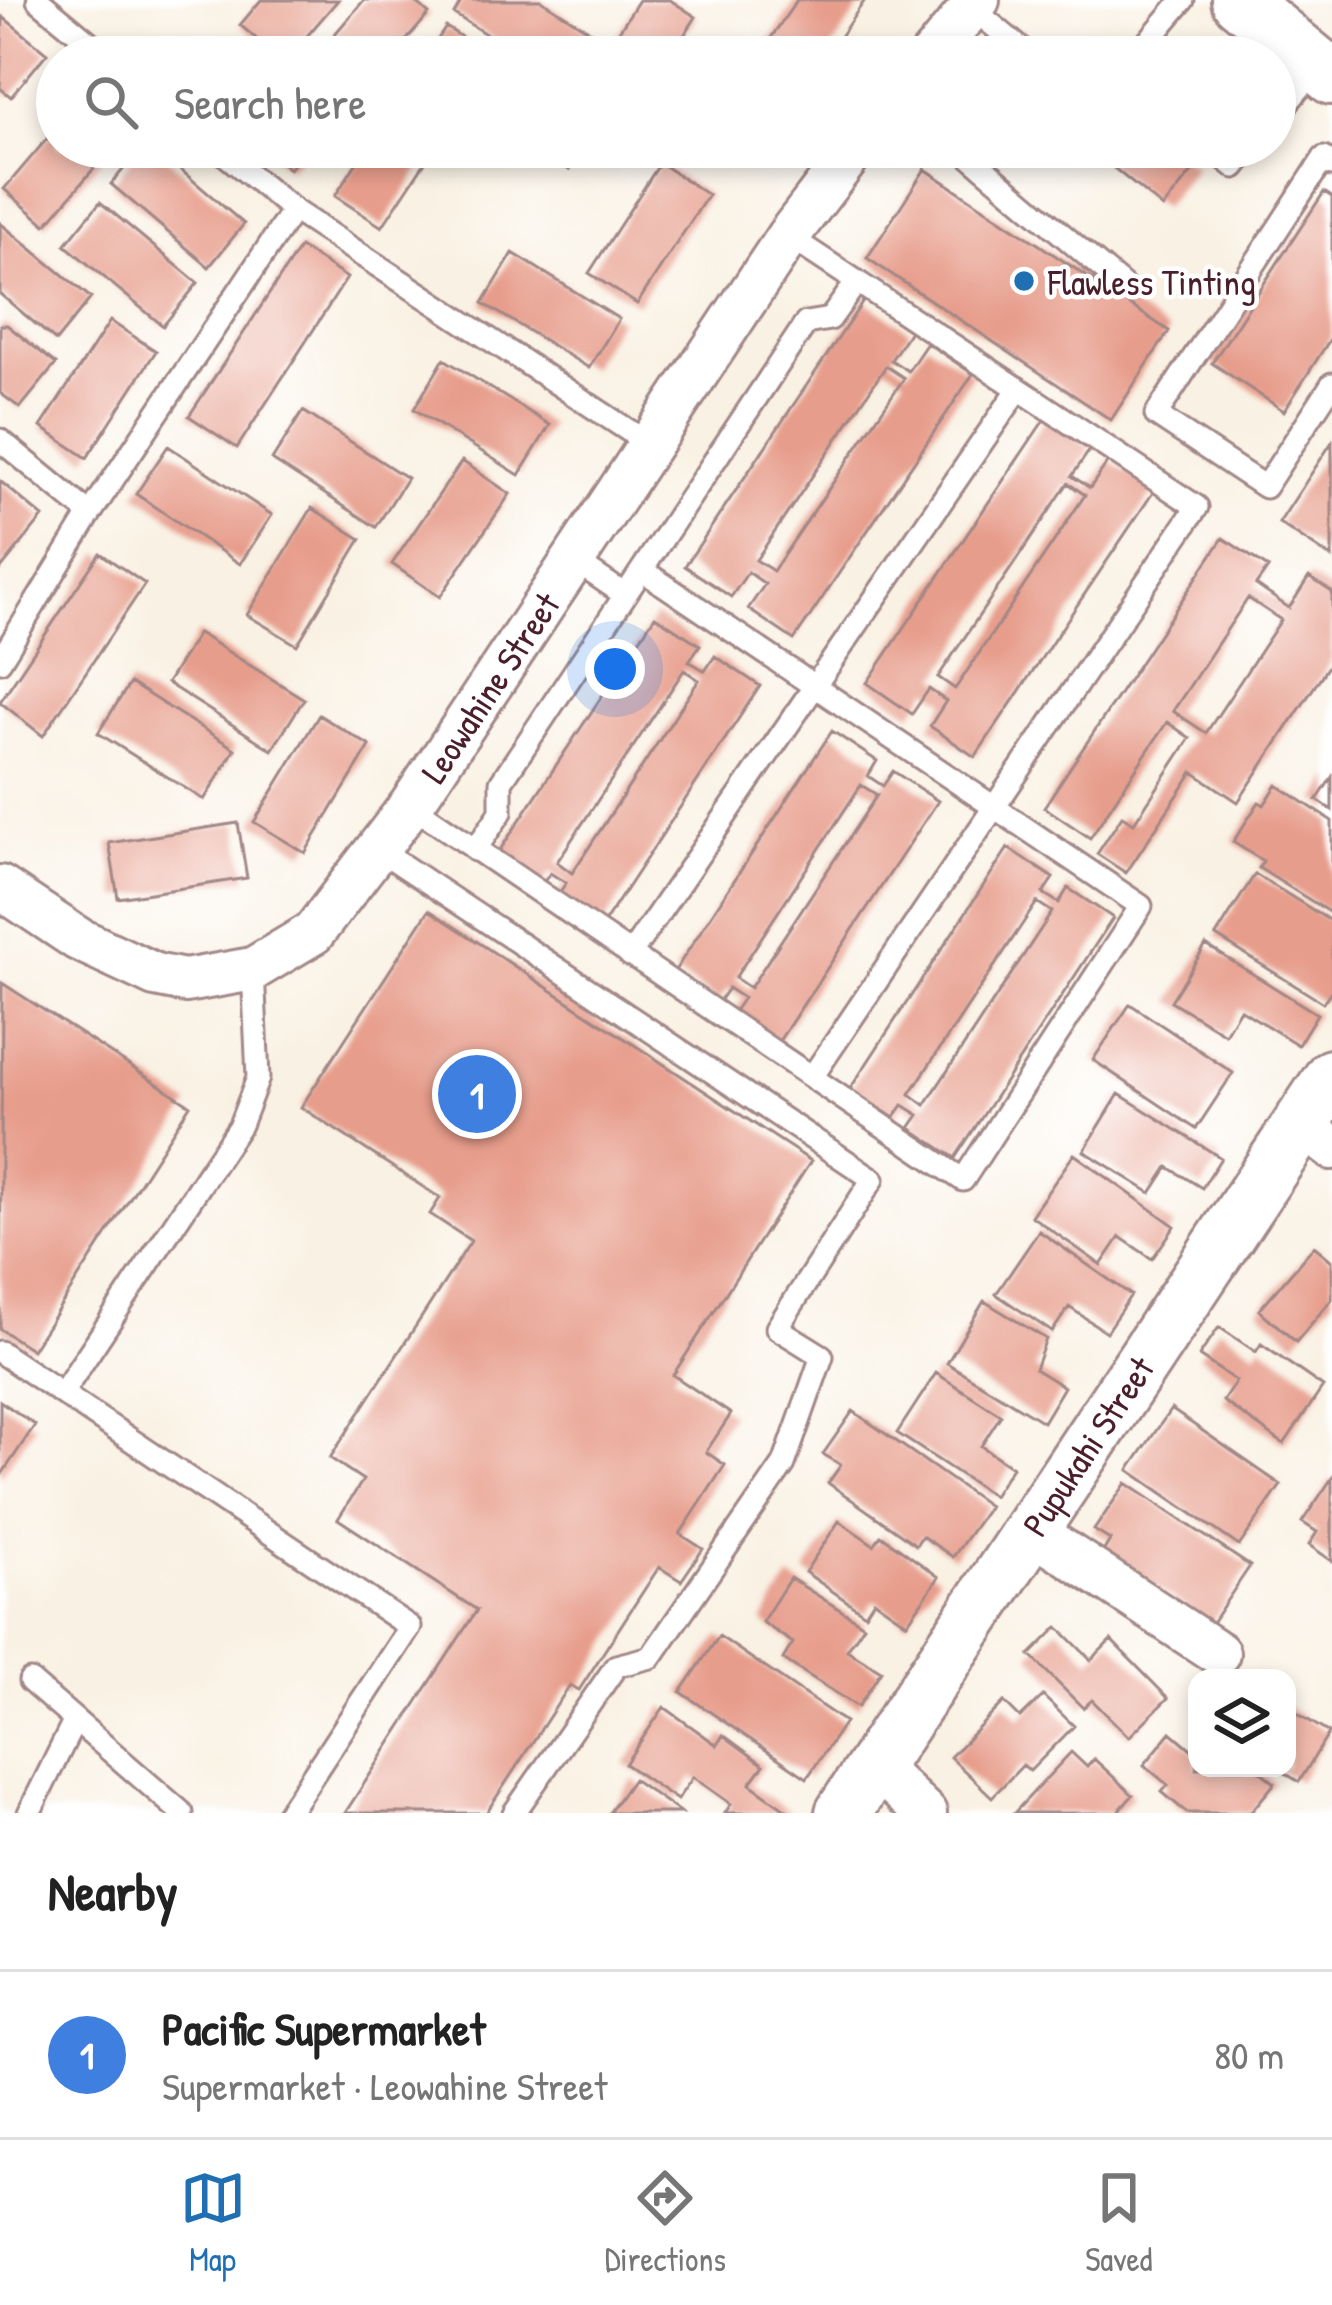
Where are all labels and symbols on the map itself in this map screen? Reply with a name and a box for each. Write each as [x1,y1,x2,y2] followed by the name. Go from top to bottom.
[1047,257,1256,306] place label: Flawless Tinting
[1011,268,1037,294] marker: Flawless Tinting
[408,582,570,792] street label: Leowahine Street
[585,639,645,699] your location
[438,1049,516,1139] pin: 1
[1010,1346,1165,1545] street label: Pupukahi Street

